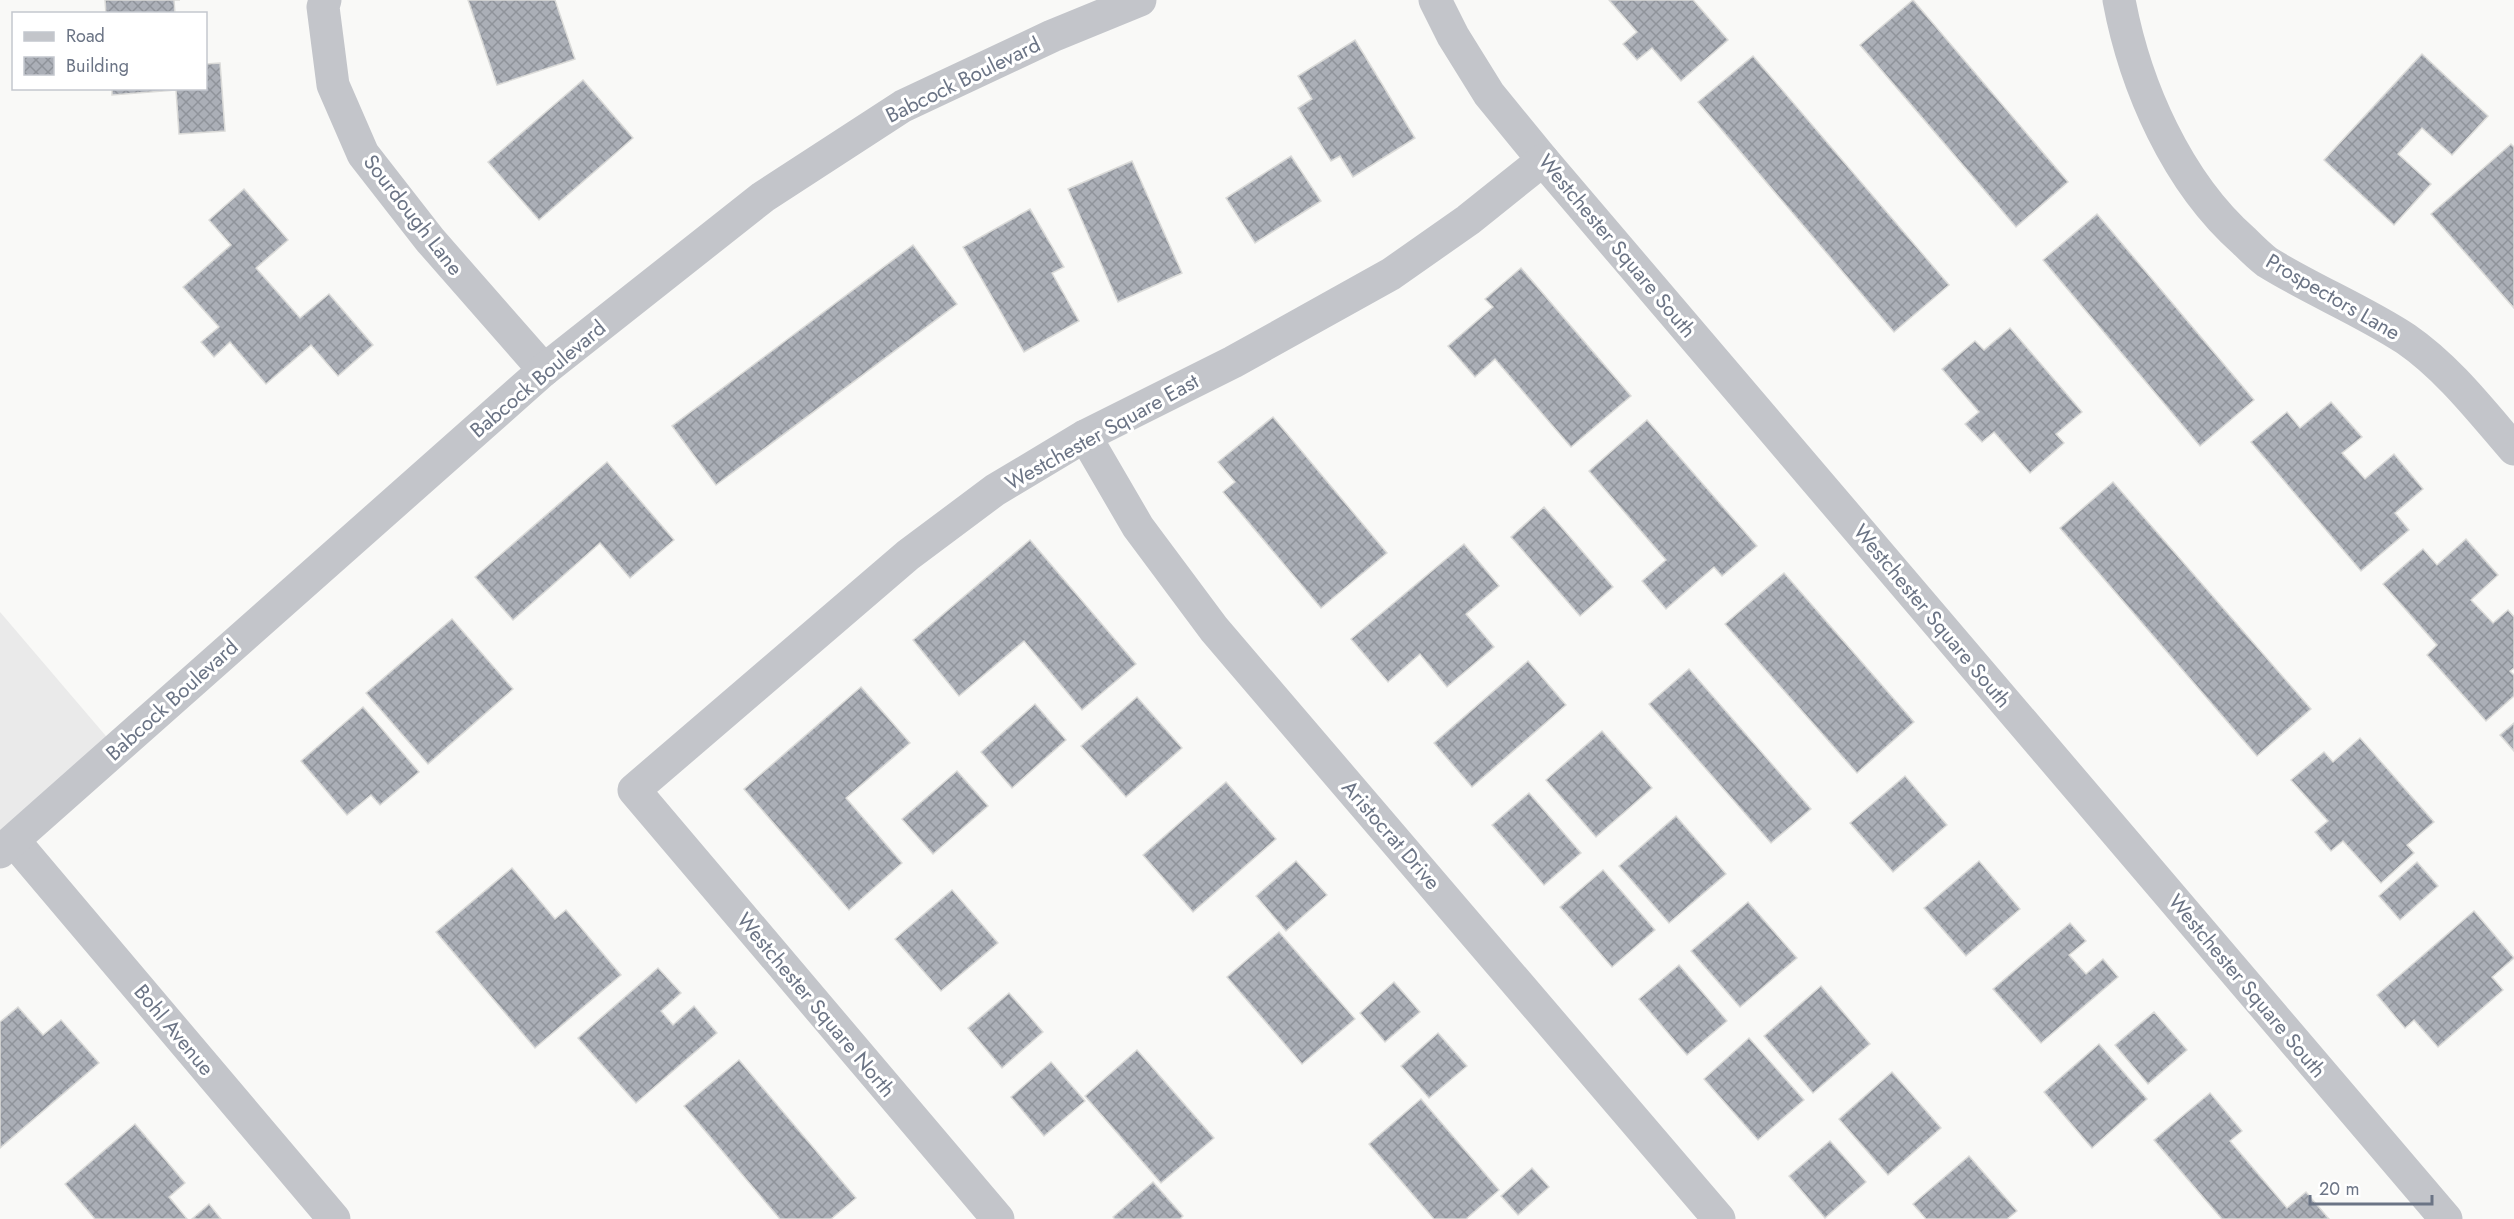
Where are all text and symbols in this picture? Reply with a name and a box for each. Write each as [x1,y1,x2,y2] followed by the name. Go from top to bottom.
[12,12,207,90] legend
[66,23,105,49] text: Road
[881,29,1045,131] street label: Babcock Boulevard
[66,53,129,79] text: Building
[356,148,470,282] street label: Sourdough Lane
[1531,148,1703,344] street label: Westchester Square South
[2260,246,2406,348] street label: Prospectors Lane
[464,313,612,445] street label: Babcock Boulevard
[1000,366,1204,498] street label: Westchester Square East
[1846,518,2018,714] street label: Westchester Square South
[99,632,245,768] street label: Babcock Boulevard
[1335,774,1447,897] street label: Aristocrat Drive
[2161,888,2333,1084] street label: Westchester Square South
[730,906,902,1104] street label: Westchester Square North
[127,978,221,1082] street label: Bohl Avenue
[2310,1168,2432,1206] scale bar
[2319,1176,2359,1202] text: 20 m

